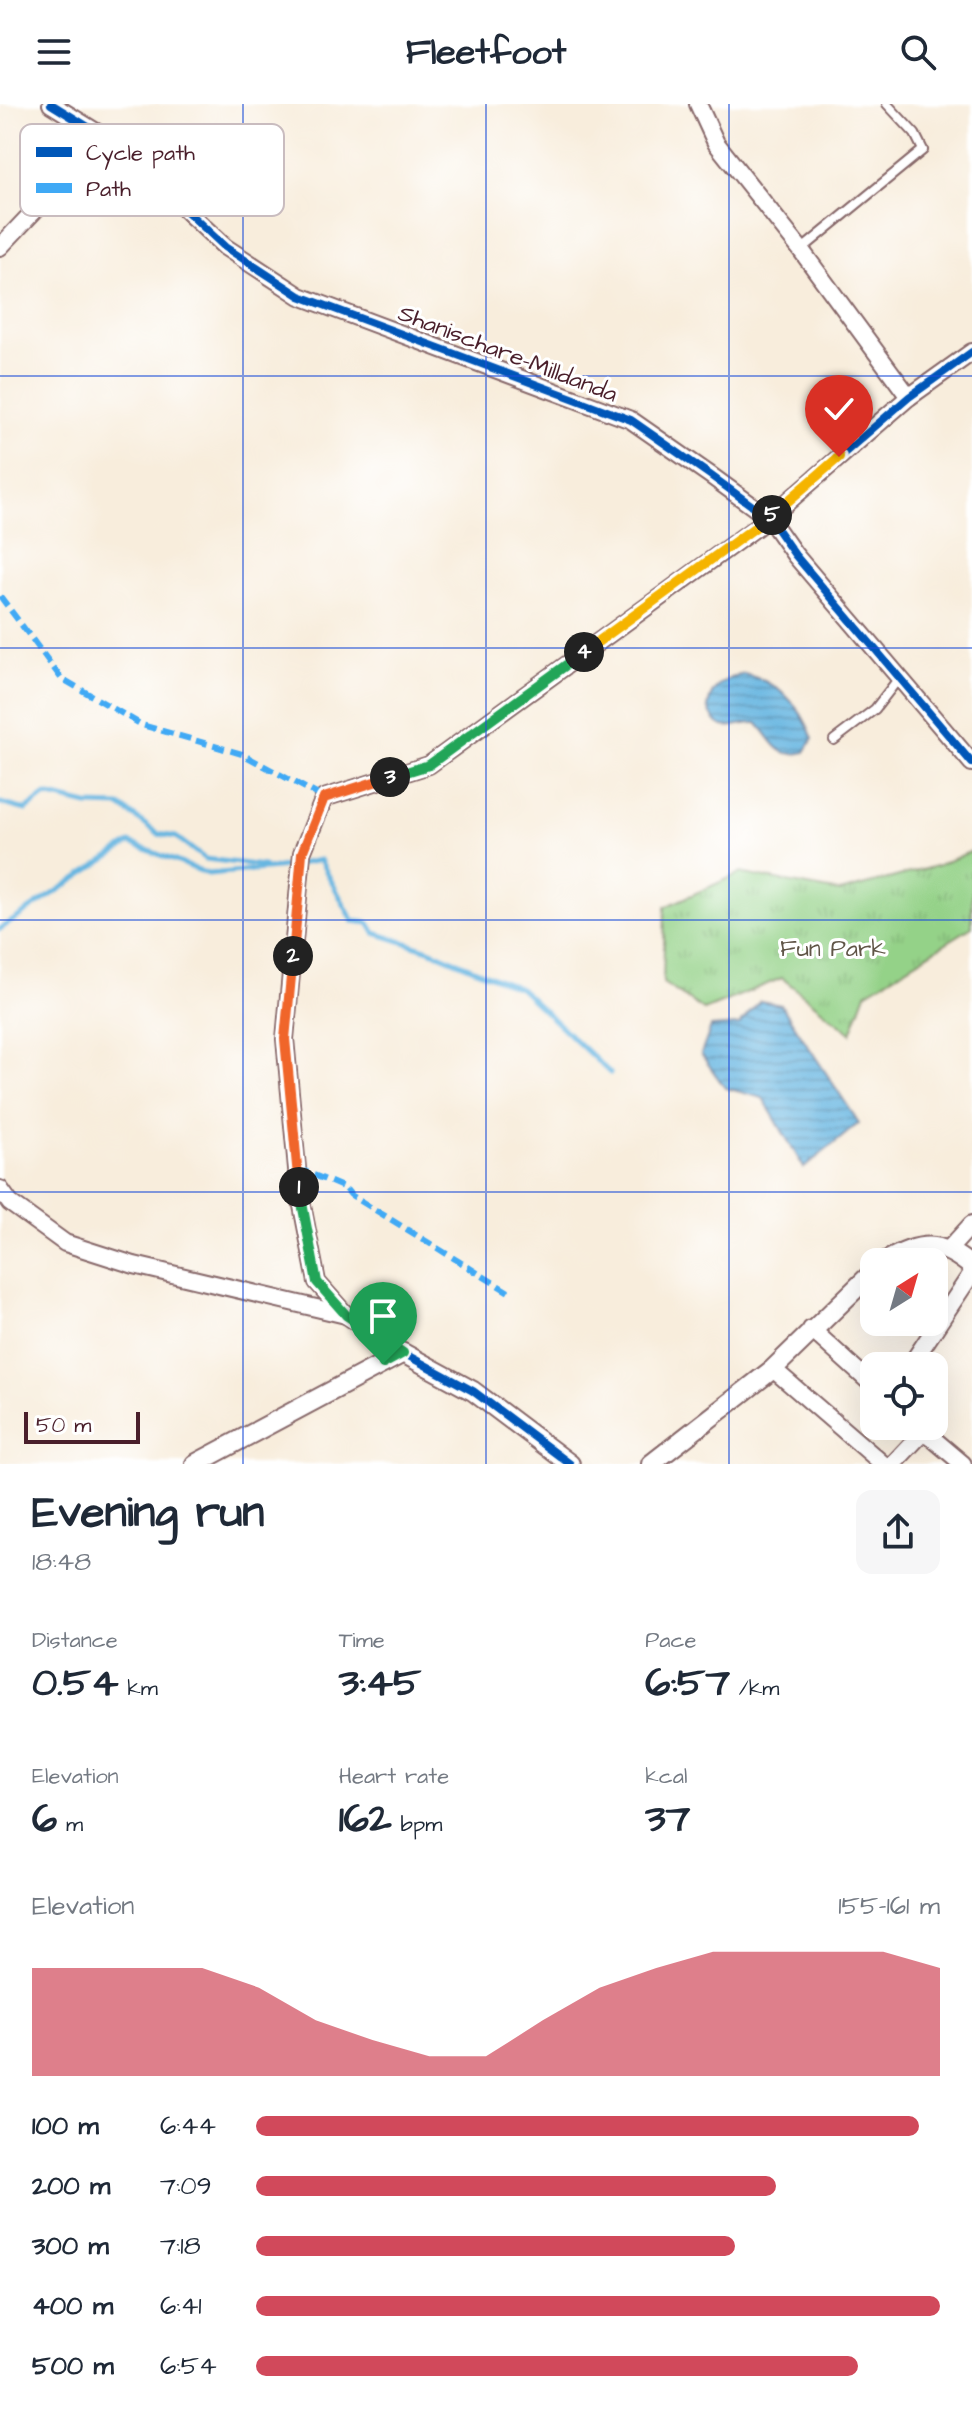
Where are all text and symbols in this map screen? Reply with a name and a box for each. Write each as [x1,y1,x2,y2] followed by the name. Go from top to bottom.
[406,27,566,78] text: Fleetfoot
[32,30,76,74] icon: menu
[896,30,940,74] icon: search
[20,124,284,216] legend
[86,138,195,170] text: Cycle path
[86,174,131,205] text: Path
[393,296,622,411] street label: Shanischare-Milldanda
[805,375,873,457] pin
[817,387,861,431] icon: check
[752,495,792,535] pin: 5
[764,499,780,530] text: 5
[564,632,604,672] pin: 4
[577,636,591,667] text: 4
[370,757,410,797] pin: 3
[384,761,396,792] text: 3
[780,932,886,966] park label: Fun Park
[273,936,313,976] pin: 2
[287,940,299,971] text: 2
[279,1167,319,1207] pin: 1
[298,1171,300,1202] text: 1
[860,1248,948,1336] north arrow
[860,1248,948,1440] map controls
[349,1282,417,1364] pin
[361,1294,405,1338] icon: arrive
[860,1352,948,1440] button: locate
[24,1408,140,1444] scale bar
[36,1410,91,1441] text: 50 m
[32,1483,264,1544] text: Evening run
[856,1490,940,1574] button: share
[32,1544,91,1580] text: 18:48
[32,1625,118,1656] text: Distance
[339,1625,385,1656] text: Time
[645,1625,696,1656] text: Pace
[32,1656,118,1711] text: 0.54
[339,1656,421,1711] text: 3:45
[645,1656,730,1711] text: 6:57
[118,1673,158,1704] text: km
[730,1673,779,1704] text: /km
[32,1761,119,1792] text: Elevation
[339,1761,449,1792] text: Heart rate
[645,1761,687,1792] text: kcal
[32,1792,57,1847] text: 6
[339,1792,392,1847] text: 162
[645,1792,690,1847] text: 37
[57,1809,83,1840] text: m
[392,1809,442,1840] text: bpm
[32,1888,134,1924] text: Elevation
[838,1888,940,1924] text: 155–161 m
[32,2108,99,2144] text: 100 m
[160,2108,216,2144] text: 6:44
[32,2168,110,2204] text: 200 m
[160,2168,212,2204] text: 7:09
[32,2228,109,2264] text: 300 m
[160,2228,201,2264] text: 7:18
[32,2288,113,2324] text: 400 m
[160,2288,202,2324] text: 6:41
[32,2348,114,2384] text: 500 m
[160,2348,217,2384] text: 6:54

